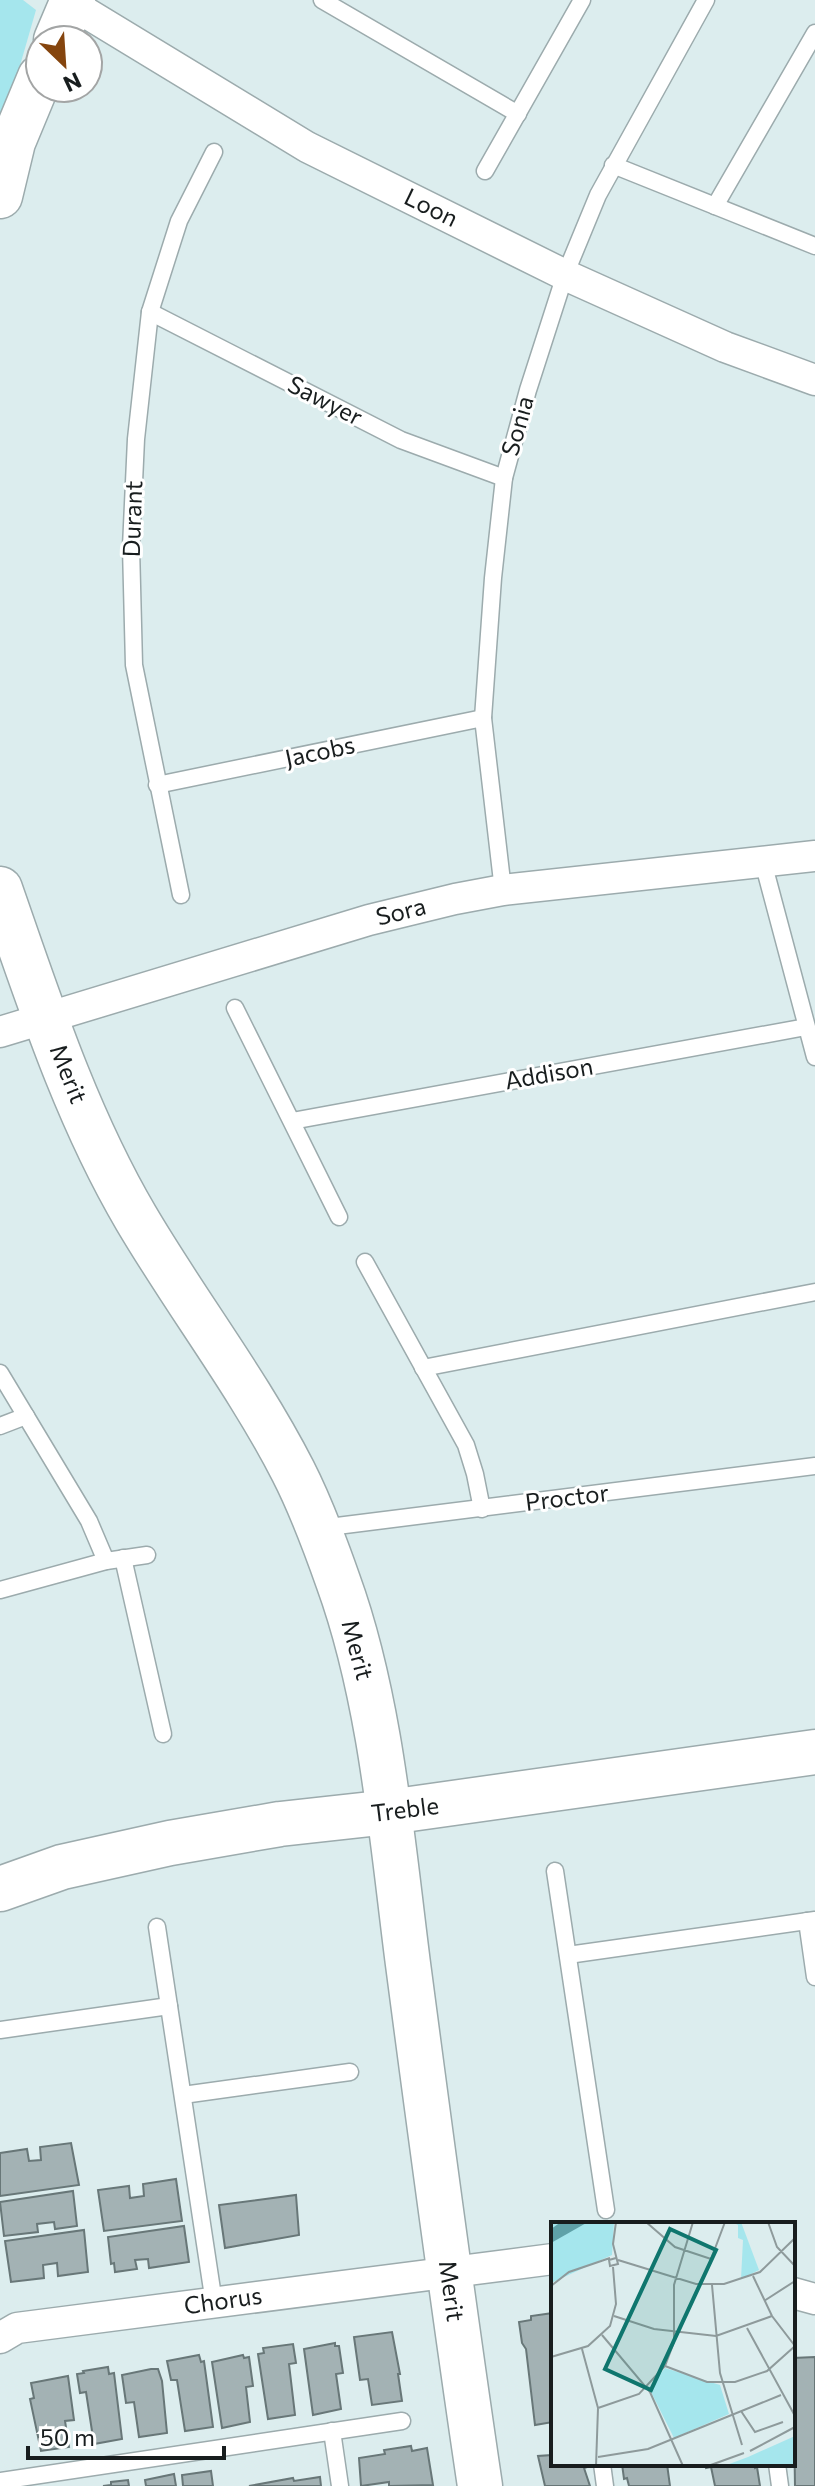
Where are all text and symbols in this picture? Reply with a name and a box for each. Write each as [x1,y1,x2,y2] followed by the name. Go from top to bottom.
[24,24,104,104] north arrow
[59,67,86,98] text: N
[400,181,463,232] street label: Loon
[284,369,368,431] street label: Sawyer
[494,392,539,459] street label: Sonia
[116,480,147,558] street label: Durant
[282,729,357,772] street label: Jacobs
[373,890,429,931] street label: Sora
[44,1040,94,1107] street label: Merit
[502,1051,595,1095] street label: Addison
[523,1477,611,1516] street label: Proctor
[337,1616,380,1683] street label: Merit
[369,1790,440,1827] street label: Treble
[551,2222,795,2466] inset map
[434,2258,471,2323] street label: Merit
[182,2280,264,2319] street label: Chorus
[28,2410,224,2460] scale bar
[40,2422,95,2451] text: 50 m

